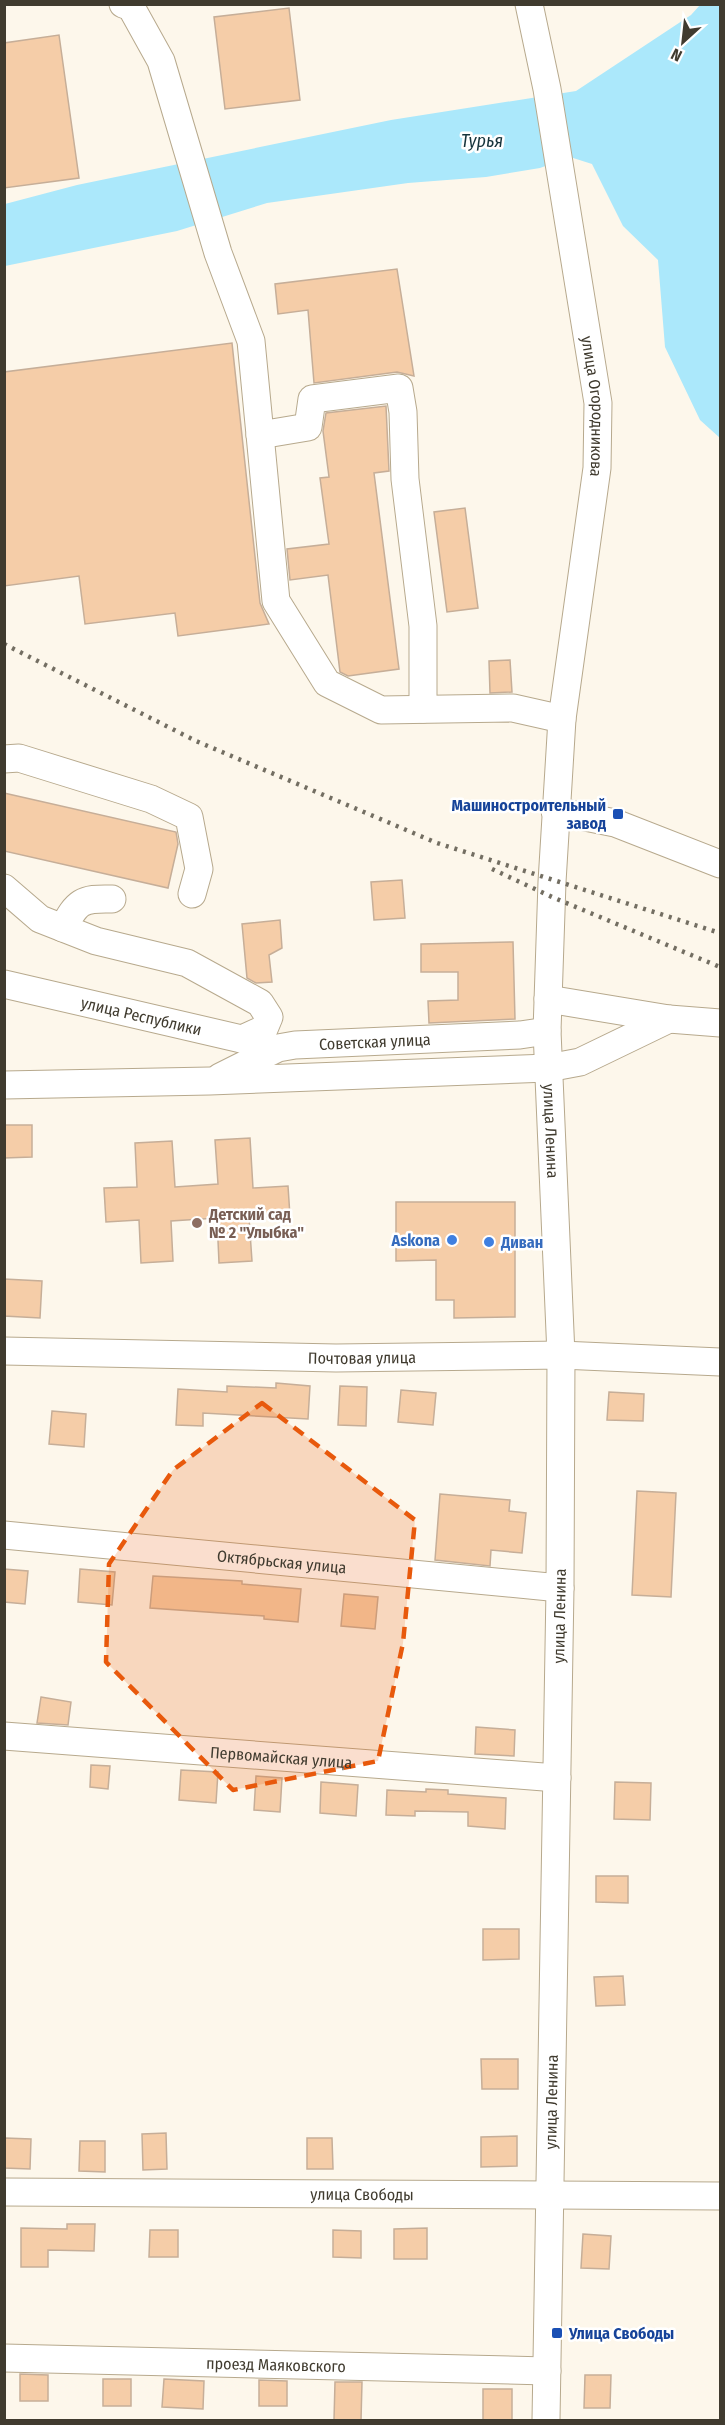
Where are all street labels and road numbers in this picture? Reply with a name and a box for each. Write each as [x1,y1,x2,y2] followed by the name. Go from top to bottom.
[577,335,607,478] street label: улица Огородникова
[79,993,203,1039] street label: улица Республики
[319,1030,431,1054] street label: Советская улица
[539,1083,562,1179] street label: улица Ленина
[308,1348,416,1368] street label: Почтовая улица
[216,1546,347,1578] street label: Октябрьская улица
[549,1568,570,1663] street label: улица Ленина
[209,1743,353,1772] street label: Первомайская улица
[541,2054,562,2149] street label: улица Ленина
[310,2185,414,2204] street label: улица Свободы
[206,2354,346,2376] street label: проезд Маяковского

